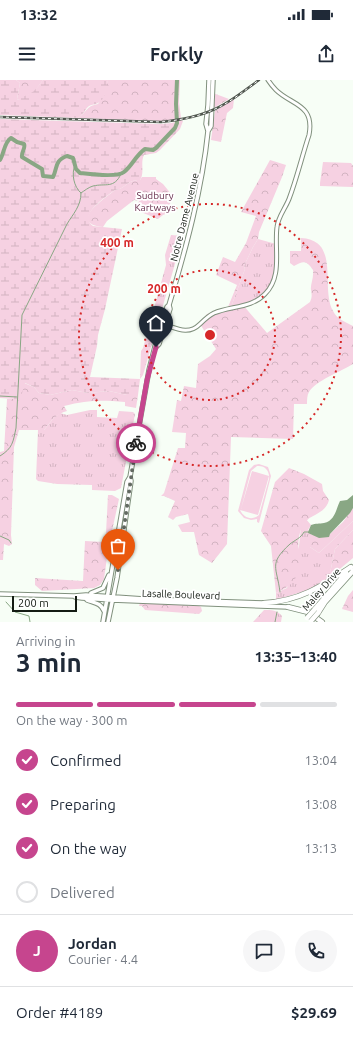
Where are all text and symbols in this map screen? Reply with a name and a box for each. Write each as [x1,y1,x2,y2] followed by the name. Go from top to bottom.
[20,6,58,23] text: 13:32
[16,43,38,65] icon: menu
[315,43,337,65] icon: share
[150,44,203,64] text: Forkly
[168,172,201,263] street label: Notre Dame Avenue
[135,190,176,213] park label: Sudbury Kartways
[100,236,134,249] text: 400 m
[147,282,181,295] text: 200 m
[139,306,173,347] pin
[145,312,167,334] icon: home
[203,328,217,342] centre of rings
[116,423,156,463] courier
[125,432,147,454] icon: bike
[101,529,135,570] pin
[107,535,129,557] icon: bag
[300,566,343,613] street label: Maley Drive
[142,588,221,601] street label: Lasalle Boulevard
[12,594,77,613] scale bar
[18,597,49,609] text: 200 m
[16,634,75,648] text: Arriving in
[16,648,82,677] text: 3 min
[254,648,337,665] text: 13:35–13:40
[16,713,128,727] text: On the way · 300 m
[16,749,38,771] icon: check
[50,752,122,769] text: Confirmed
[304,753,337,767] text: 13:04
[16,793,38,815] icon: check
[50,796,116,813] text: Preparing
[304,797,337,811] text: 13:08
[16,837,38,859] icon: check
[50,840,126,857] text: On the way
[304,841,337,855] text: 13:13
[50,884,115,901] text: Delivered
[243,930,285,972] button: chat
[295,930,337,972] button: phone
[68,935,117,952] text: Jordan
[33,942,41,959] text: J
[68,952,138,966] text: Courier · 4.4
[16,1004,103,1021] text: Order #4189
[291,1004,337,1021] text: $29.69

